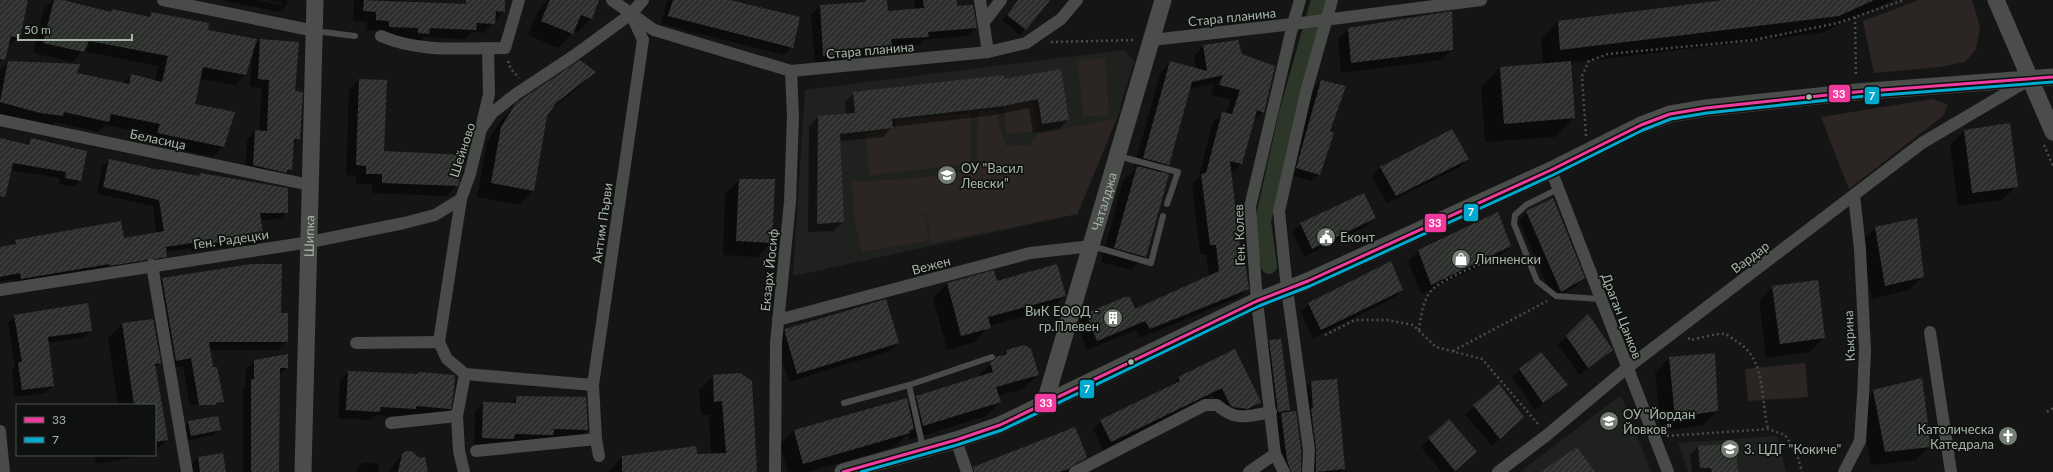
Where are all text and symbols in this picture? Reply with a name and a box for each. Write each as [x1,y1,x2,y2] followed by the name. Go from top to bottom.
[1187,4,1277,30] street label: Стара планина
[18,16,132,42] scale bar
[24,22,51,37] text: 50 m
[825,38,915,62] street label: Стара планина
[1828,84,1851,103] line badge: 33
[1864,86,1880,105] line badge: 7
[1833,87,1845,100] text: 33
[1869,89,1875,102] text: 7
[1804,92,1814,102] unlabelled marker
[446,121,478,179] street label: Шейново
[128,125,188,153] street label: Беласица
[960,160,1023,191] place label: ОУ "Васил Левски"
[936,164,958,186] school or university icon: ОУ "Васил Левски"
[1088,170,1120,233] street label: Чаталджа
[588,182,616,264] street label: Антим Първи
[1463,203,1479,222] line badge: 7
[1230,204,1248,266] street label: Ген. Колев
[1468,205,1474,218] text: 7
[1424,213,1447,233] line badge: 33
[300,215,318,257] street label: Шипка
[1429,216,1441,229] text: 33
[192,226,270,252] street label: Ген. Радецки
[1315,226,1337,248] public building icon: Еконт
[757,228,781,312] street label: Екзарх Йосиф
[1340,229,1375,245] place label: Еконт
[1728,237,1772,277] street label: Вардар
[1450,248,1472,270] shop icon: Липненски
[1474,251,1541,267] place label: Липненски
[910,252,952,278] street label: Вежен
[1598,271,1646,361] street label: Драган Цанков
[1025,303,1099,334] place label: ВиК ЕООД - гр.Плевен
[1102,307,1124,329] building icon: ВиК ЕООД - гр.Плевен
[1840,310,1858,362] street label: Къкрина
[1126,357,1136,367] unlabelled marker
[1079,379,1095,399] line badge: 7
[1084,382,1090,395] text: 7
[1034,393,1057,413] line badge: 33
[1040,396,1052,409] text: 33
[16,404,156,456] legend
[1623,406,1695,437] place label: ОУ "Йордан Йовков"
[1598,410,1620,432] school or university icon: ОУ "Йордан Йовков"
[52,412,66,427] text: 33
[1918,421,1994,452] place label: Католическа Катедрала
[1997,425,2019,447] church icon: Католическа Катедрала
[52,432,59,447] text: 7
[1719,438,1741,460] school or university icon: 3. ЦДГ "Кокиче"
[1744,441,1841,457] place label: 3. ЦДГ "Кокиче"

